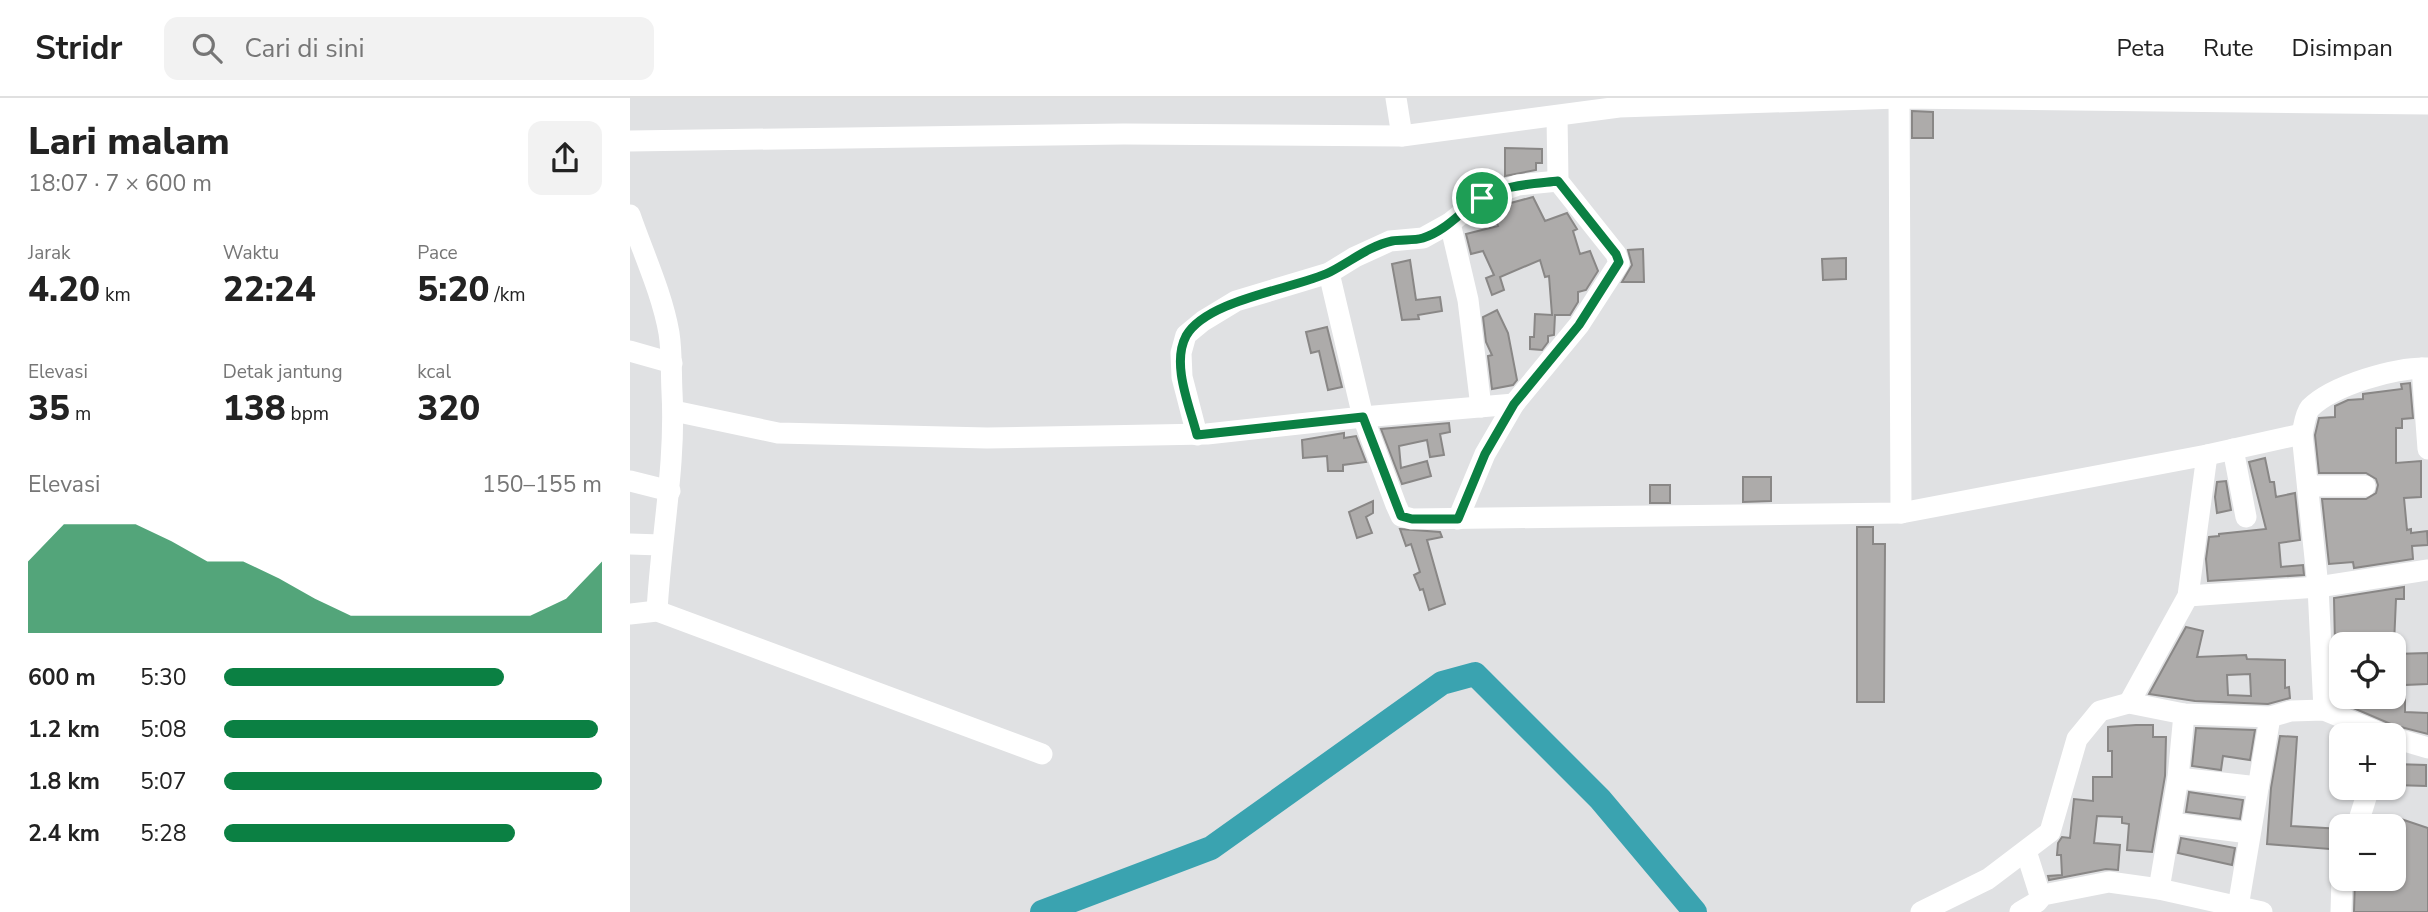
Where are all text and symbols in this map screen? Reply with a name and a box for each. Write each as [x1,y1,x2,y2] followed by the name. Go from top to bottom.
[164,17,654,80] search box
[35,26,122,71] text: Stridr
[188,29,226,67] icon: search
[244,31,365,66] text: Cari di sini
[2116,32,2165,64] text: Peta
[2203,32,2254,64] text: Rute
[2292,32,2393,64] text: Disimpan
[28,116,230,167] text: Lari malam
[528,121,602,195] button: share
[28,168,212,199] text: 18:07 · 7 × 600 m
[1452,168,1512,228] pin
[1463,179,1501,217] icon: arrive
[28,240,71,266] text: Jarak
[223,240,279,266] text: Waktu
[417,240,458,266] text: Pace
[28,266,100,313] text: 4.20
[223,266,316,313] text: 22:24
[417,266,489,313] text: 5:20
[100,282,131,308] text: km
[489,282,525,308] text: /km
[28,359,88,385] text: Elevasi
[223,359,343,385] text: Detak jantung
[417,359,451,385] text: kcal
[28,385,70,432] text: 35
[223,385,286,432] text: 138
[417,385,480,432] text: 320
[70,401,91,427] text: m
[286,401,329,427] text: bpm
[28,469,100,500] text: Elevasi
[482,469,602,500] text: 150–155 m
[2329,632,2406,891] map controls
[2329,632,2406,709] button: locate
[28,662,96,693] text: 600 m
[140,662,187,693] text: 5:30
[28,714,100,745] text: 1.2 km
[140,714,187,745] text: 5:08
[2329,723,2406,800] button: +
[28,766,100,797] text: 1.8 km
[140,766,187,797] text: 5:07
[2329,814,2406,891] button: −
[28,818,100,849] text: 2.4 km
[140,818,187,849] text: 5:28

